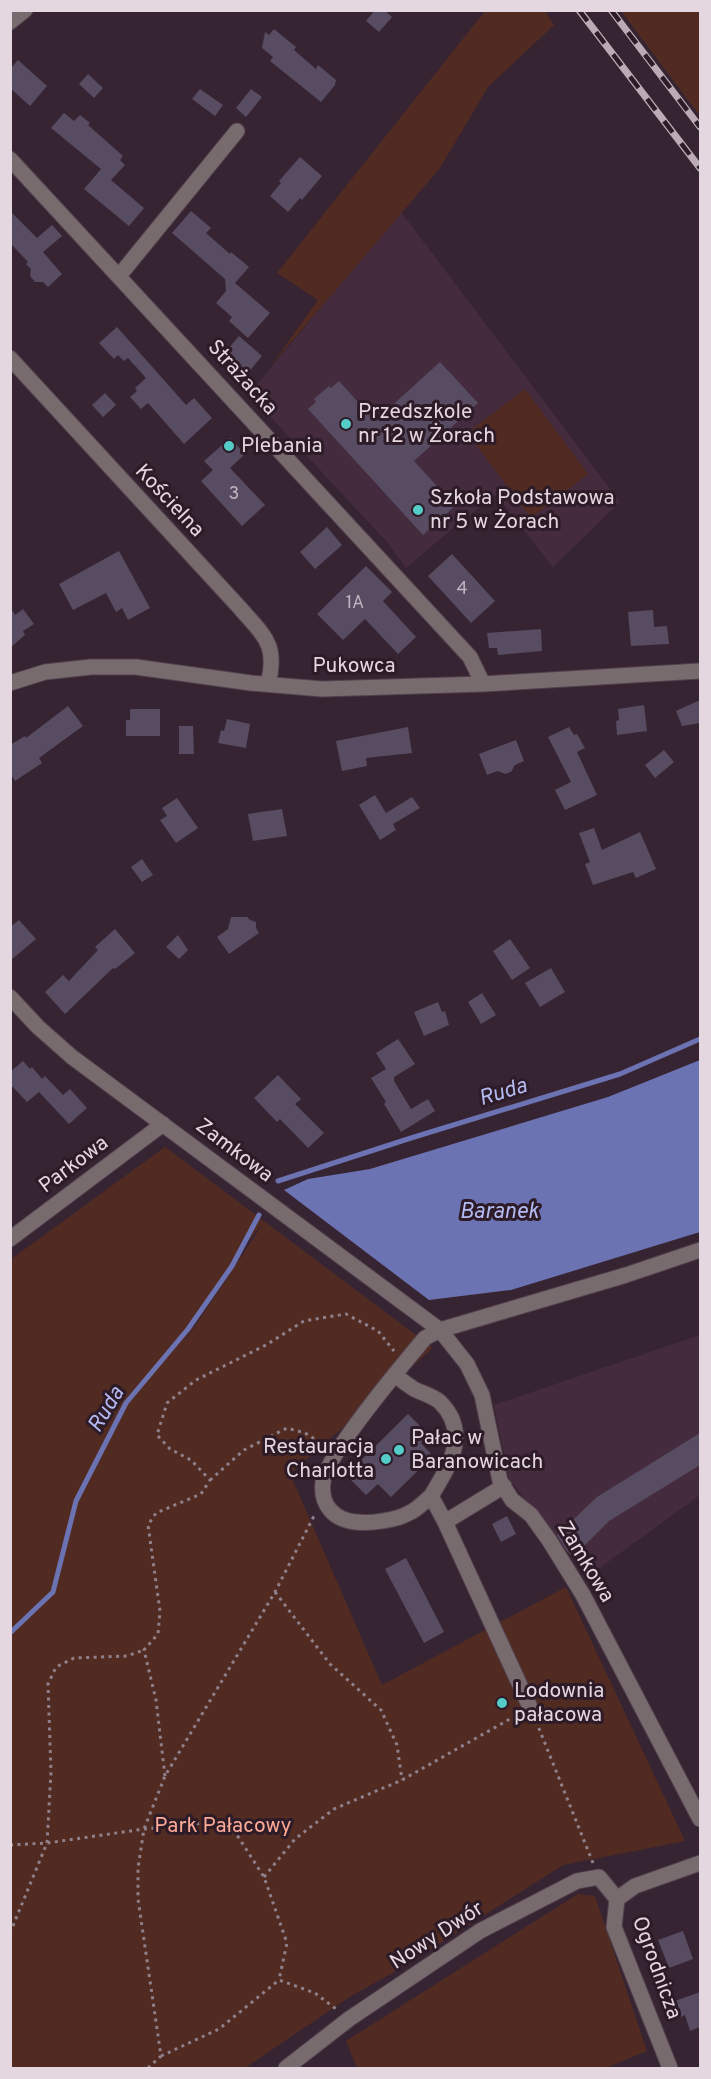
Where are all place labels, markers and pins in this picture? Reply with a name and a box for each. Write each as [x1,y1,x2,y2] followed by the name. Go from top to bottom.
[358,399,495,450] place label: Przedszkole nr 12 w Żorach
[339,417,353,431] marker: Przedszkole nr 12 w Żorach
[241,433,323,460] place label: Plebania
[222,439,236,453] marker: Plebania
[430,485,614,536] place label: Szkoła Podstawowa nr 5 w Żorach
[411,503,425,517] marker: Szkoła Podstawowa nr 5 w Żorach
[411,1425,543,1476] place label: Pałac w Baranowicach
[263,1434,374,1485] place label: Restauracja Charlotta
[392,1443,406,1457] marker: Pałac w Baranowicach
[379,1452,393,1466] marker: Restauracja Charlotta
[514,1678,604,1729] place label: Lodownia pałacowa
[495,1696,509,1710] marker: Lodownia pałacowa

